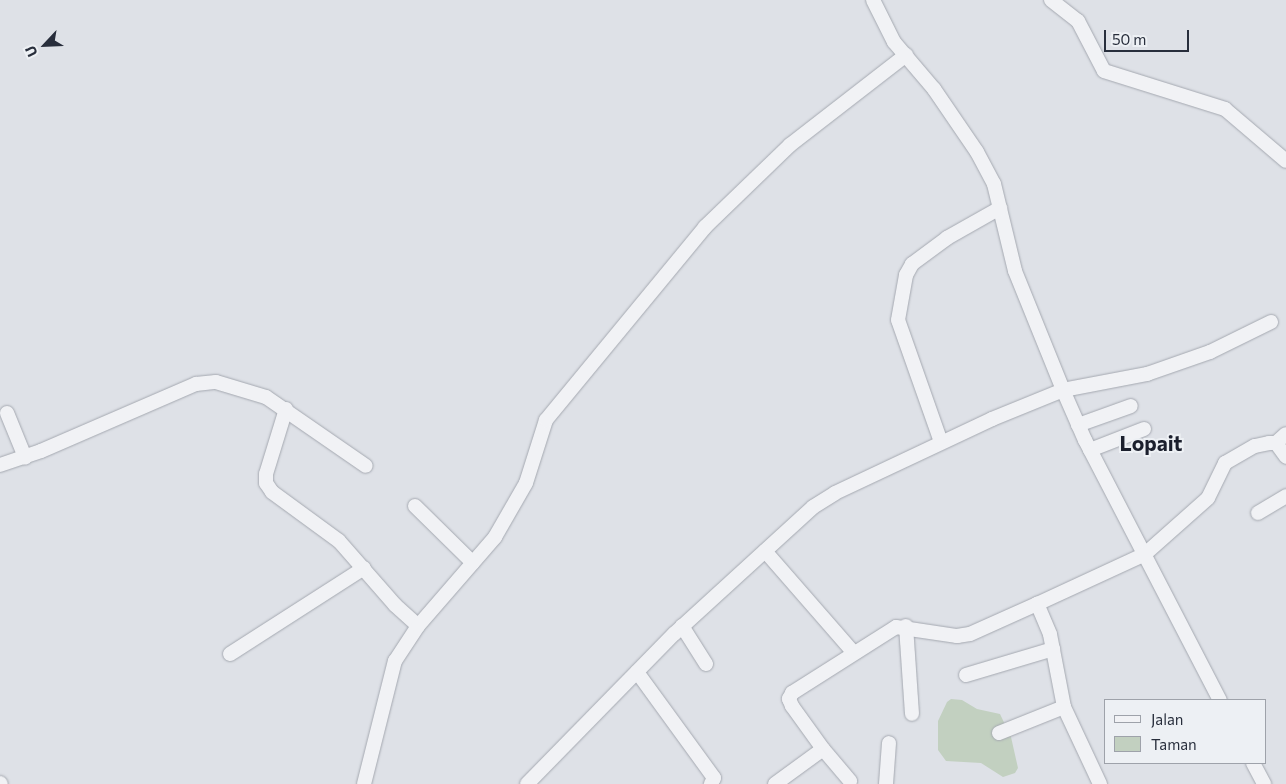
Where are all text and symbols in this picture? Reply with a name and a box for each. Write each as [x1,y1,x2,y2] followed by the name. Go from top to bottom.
[20,20,70,70] north arrow
[1106,20,1191,52] scale bar
[1112,30,1146,48] text: 50 m
[21,43,41,60] text: U
[1120,430,1182,456] district label: Lopait
[1104,699,1266,764] legend
[1151,710,1183,728] text: Jalan
[1151,735,1197,753] text: Taman

